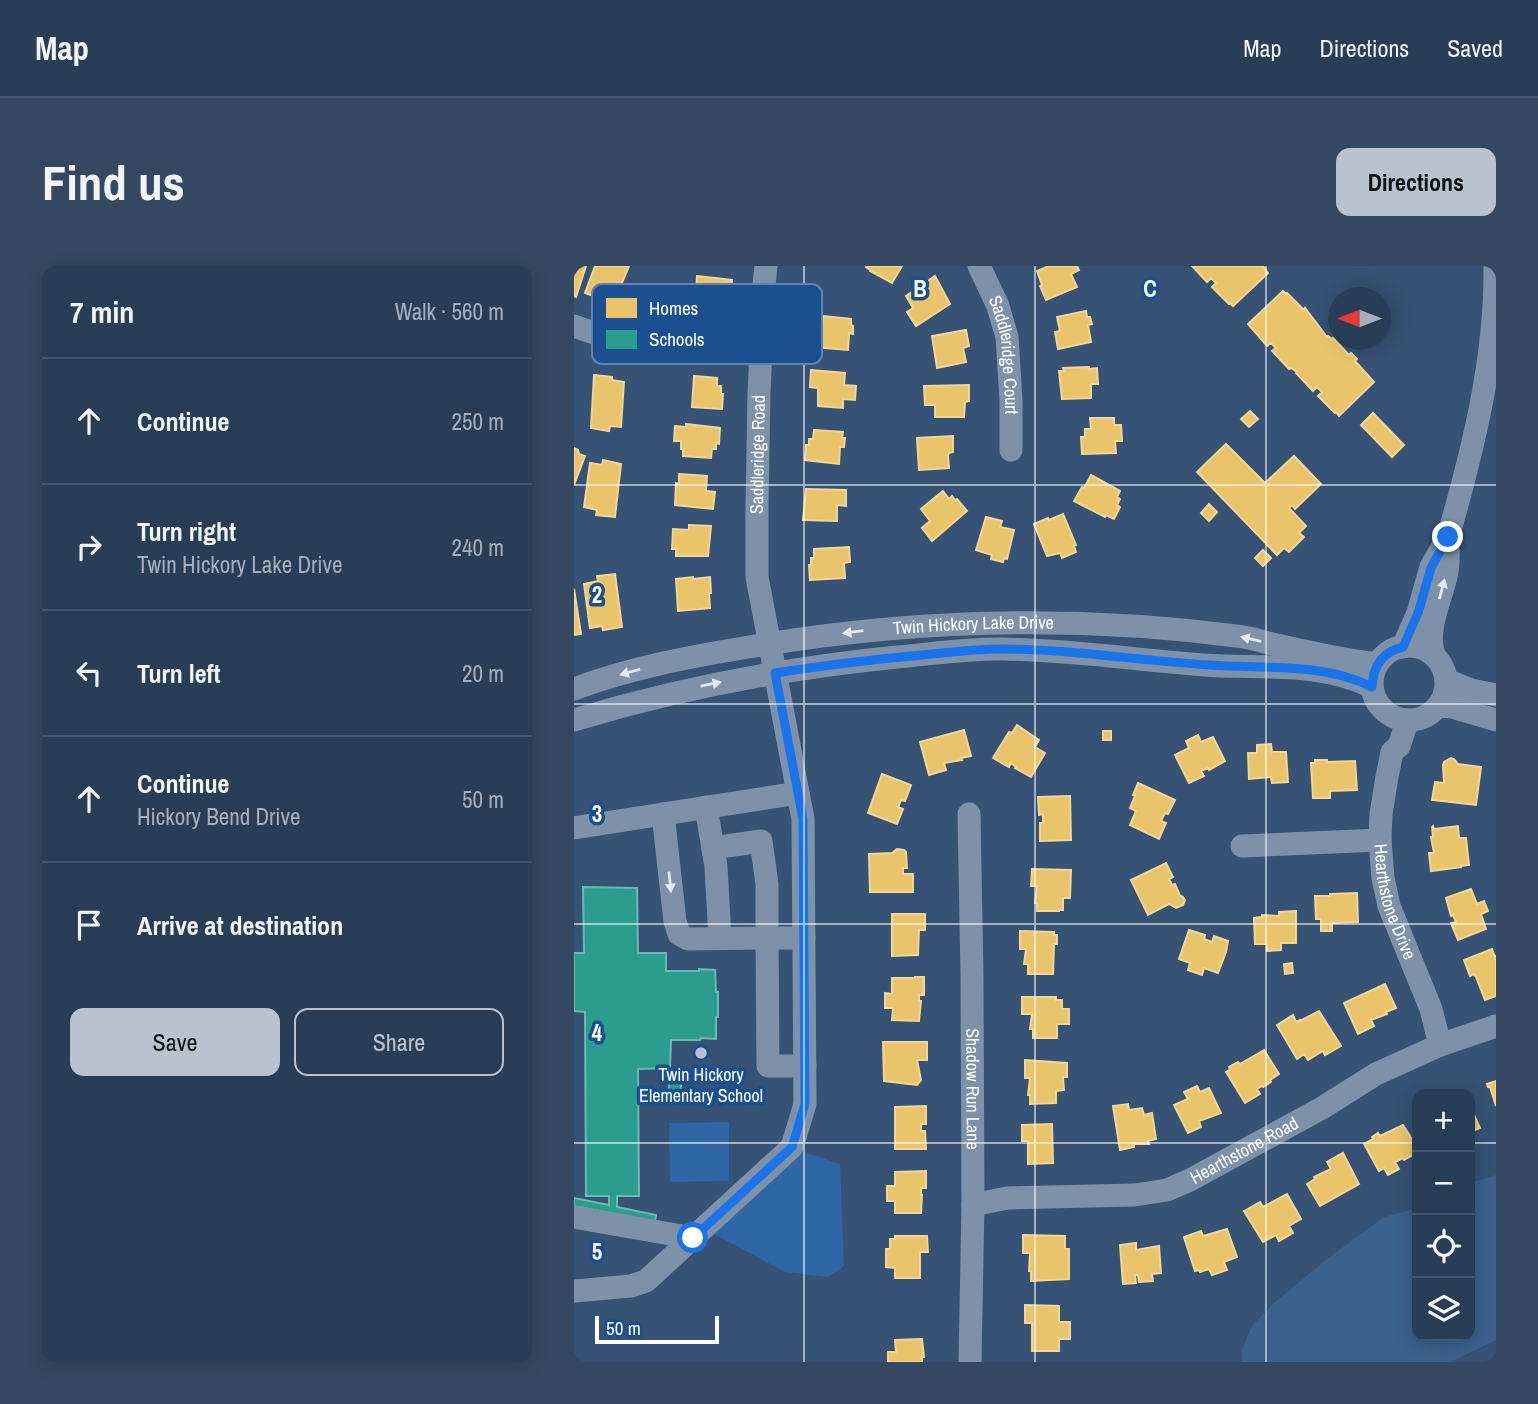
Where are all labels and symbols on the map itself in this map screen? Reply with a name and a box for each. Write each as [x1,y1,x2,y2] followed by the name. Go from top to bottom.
[913,273,927,304] text: B
[1143,273,1157,304] text: C
[592,284,822,364] legend
[1328,287,1391,350] north arrow
[983,291,1024,414] street label: Saddleridge Court
[649,295,699,321] text: Homes
[649,326,705,352] text: Schools
[744,395,771,514] street label: Saddleridge Road
[1432,521,1463,552] route end
[1437,578,1448,600] one-way arrow
[592,579,602,610] text: 2
[892,610,1054,640] street label: Twin Hickory Lake Drive
[842,626,864,637] one-way arrow
[1240,633,1262,644] one-way arrow
[619,668,640,678] one-way arrow
[700,679,722,690] one-way arrow
[592,798,602,829] text: 3
[1368,843,1423,963] street label: Hearthstone Drive
[665,871,676,893] one-way arrow
[592,1017,603,1048] text: 4
[960,1028,986,1150] street label: Shadow Run Lane
[693,1045,709,1061] marker: Twin Hickory Elementary School
[639,1062,763,1108] place label: Twin Hickory Elementary School
[1185,1110,1303,1190] street label: Hearthstone Road
[677,1222,708,1253] route start
[592,1236,602,1267] text: 5
[595,1313,719,1345] scale bar

